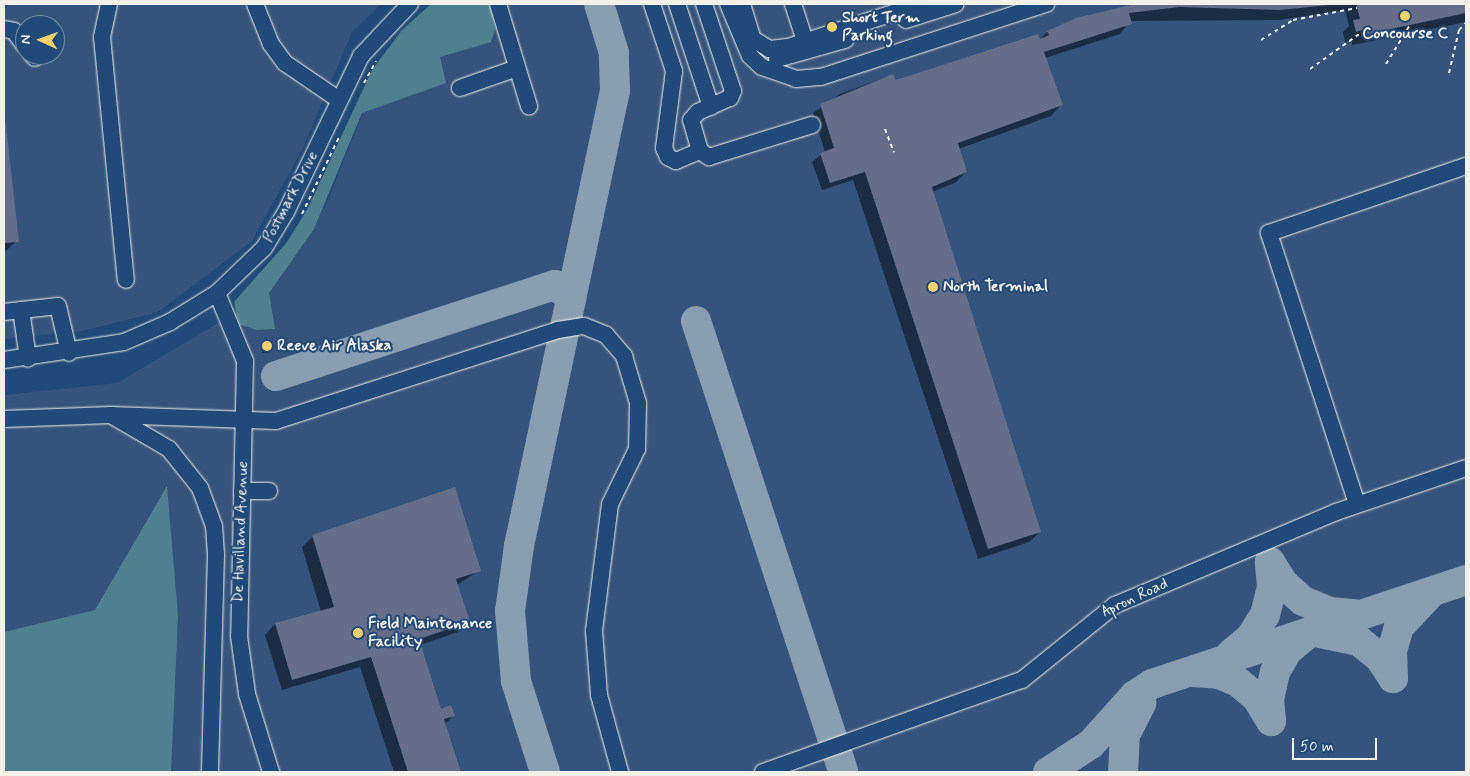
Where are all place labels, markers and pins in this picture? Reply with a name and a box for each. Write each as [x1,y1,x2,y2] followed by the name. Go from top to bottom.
[842,8,920,46] place label: Short Term Parking
[1399,10,1411,22] marker: Concourse C
[826,21,838,33] marker: Short Term Parking
[1362,24,1448,44] place label: Concourse C
[943,277,1048,297] place label: North Terminal
[927,281,939,293] marker: North Terminal
[277,336,394,356] place label: Reeve Air Alaska
[261,340,273,352] marker: Reeve Air Alaska
[368,614,492,652] place label: Field Maintenance Facility
[352,627,364,639] marker: Field Maintenance Facility

